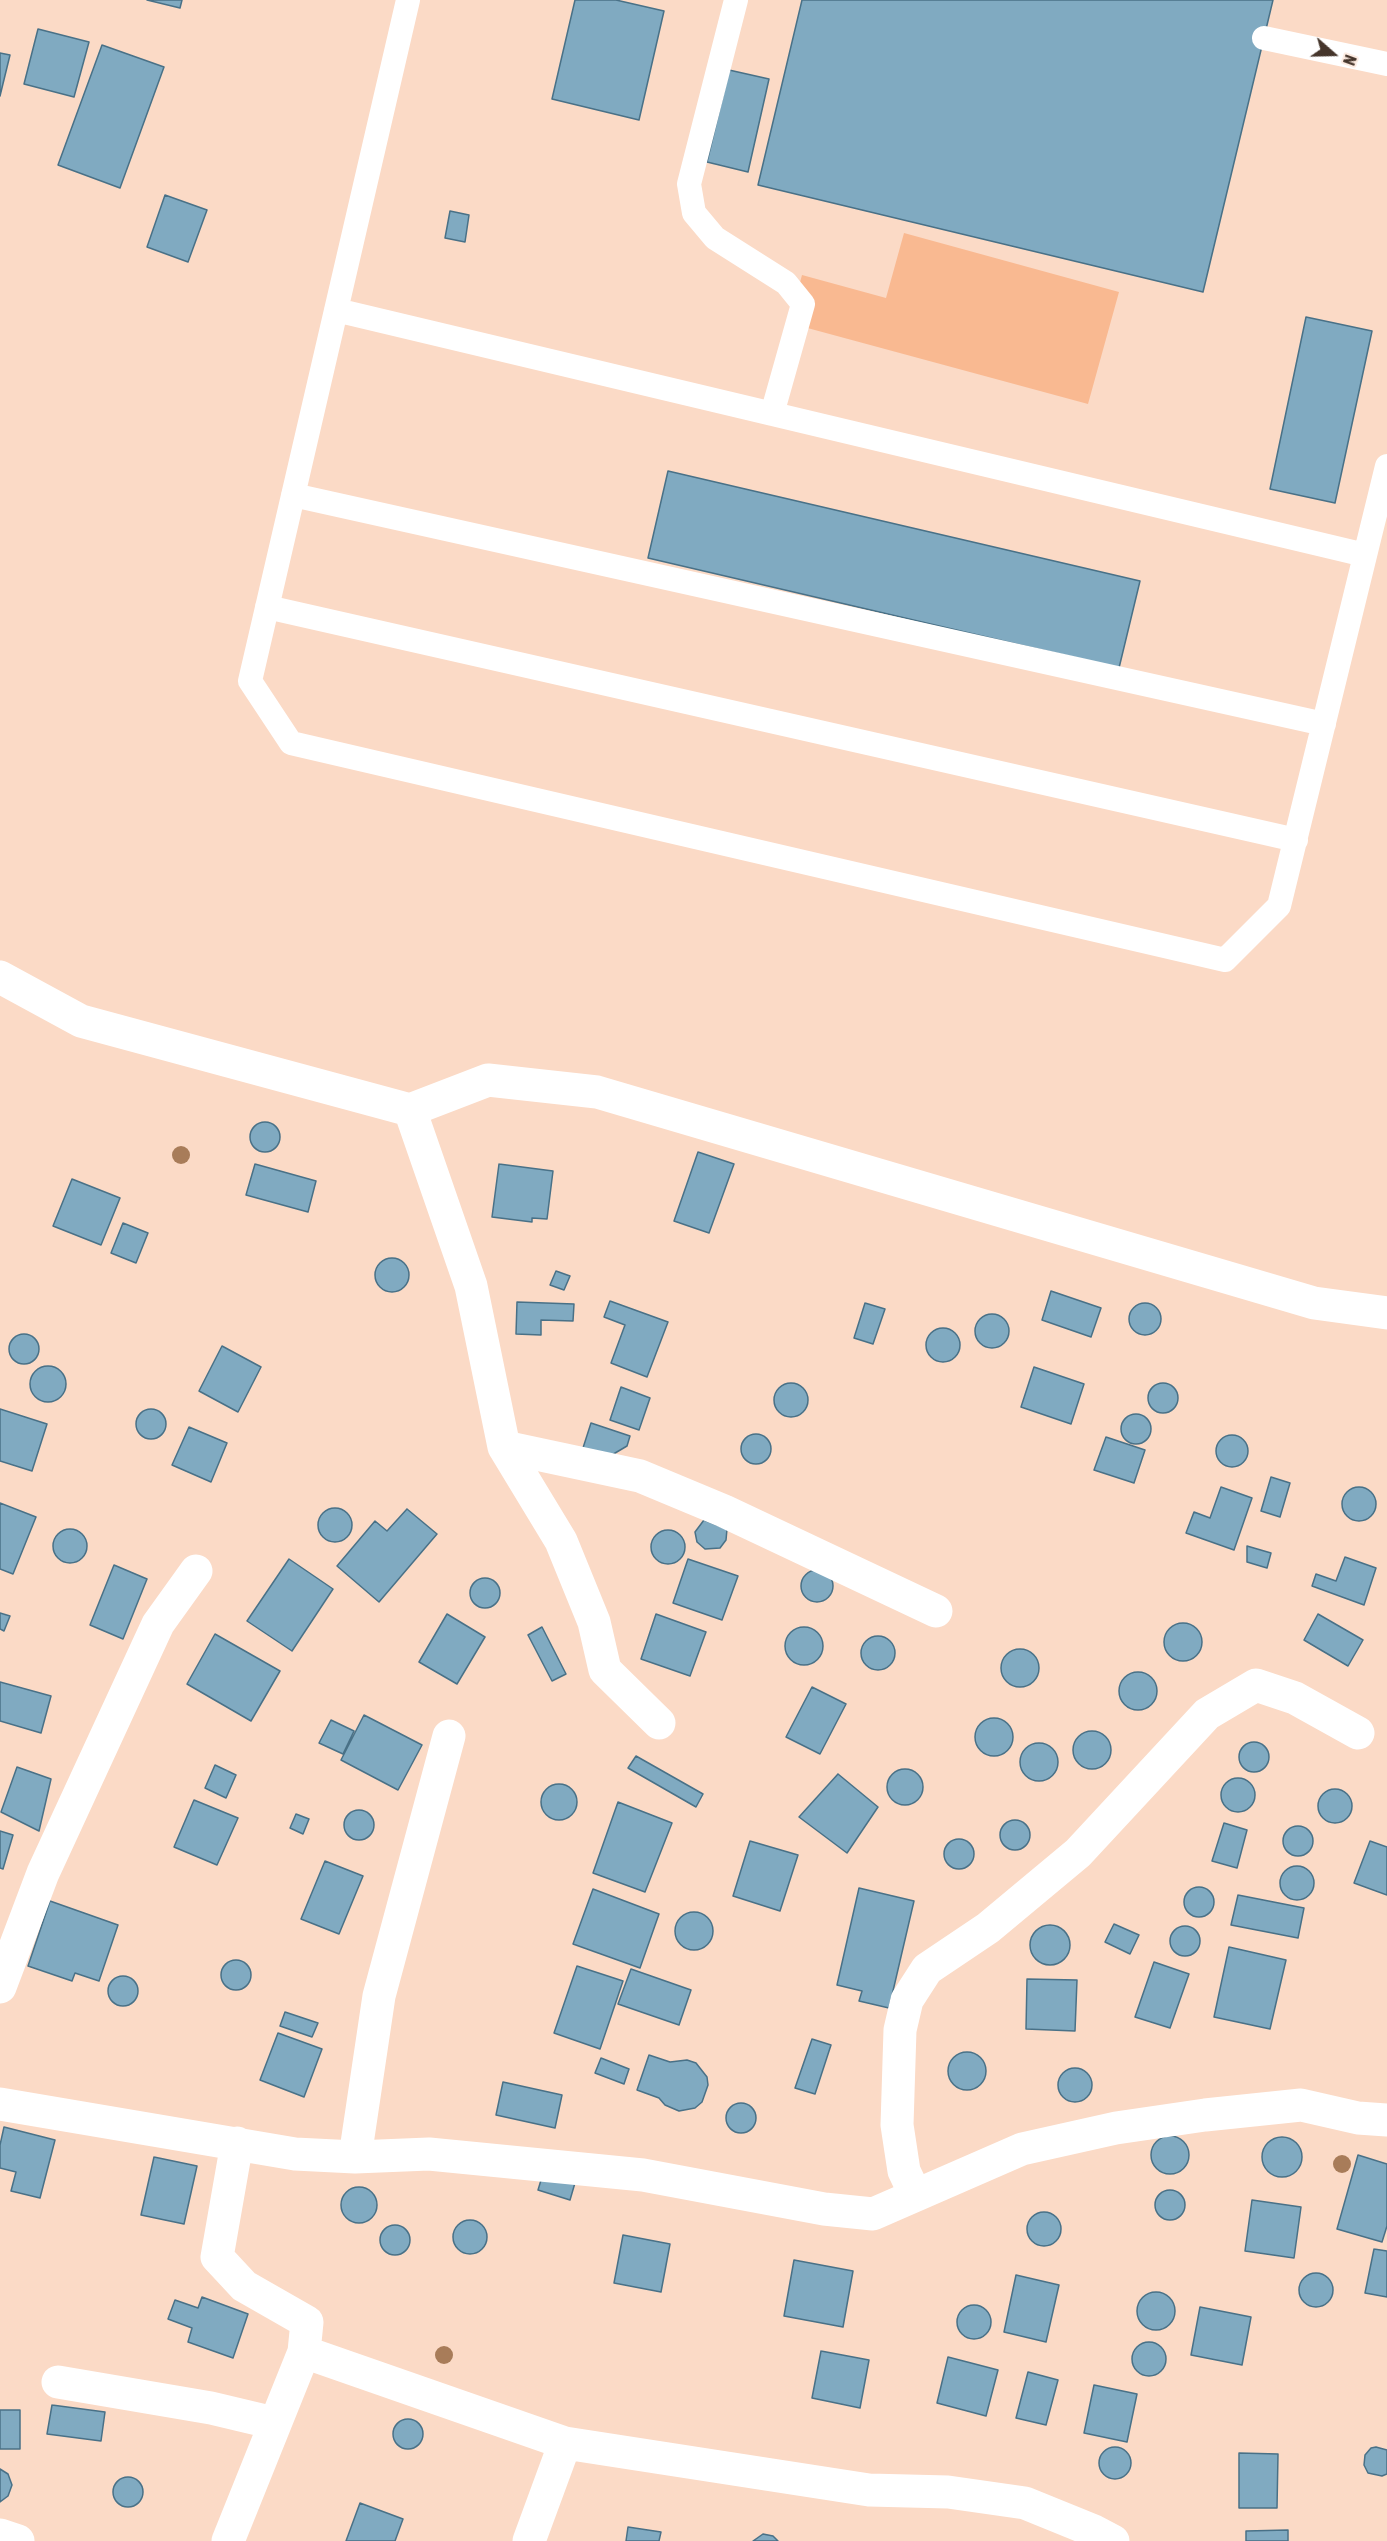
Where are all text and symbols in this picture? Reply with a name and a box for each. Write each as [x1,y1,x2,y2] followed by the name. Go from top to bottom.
[1303,24,1363,84] north arrow
[1340,53,1360,68] text: N

